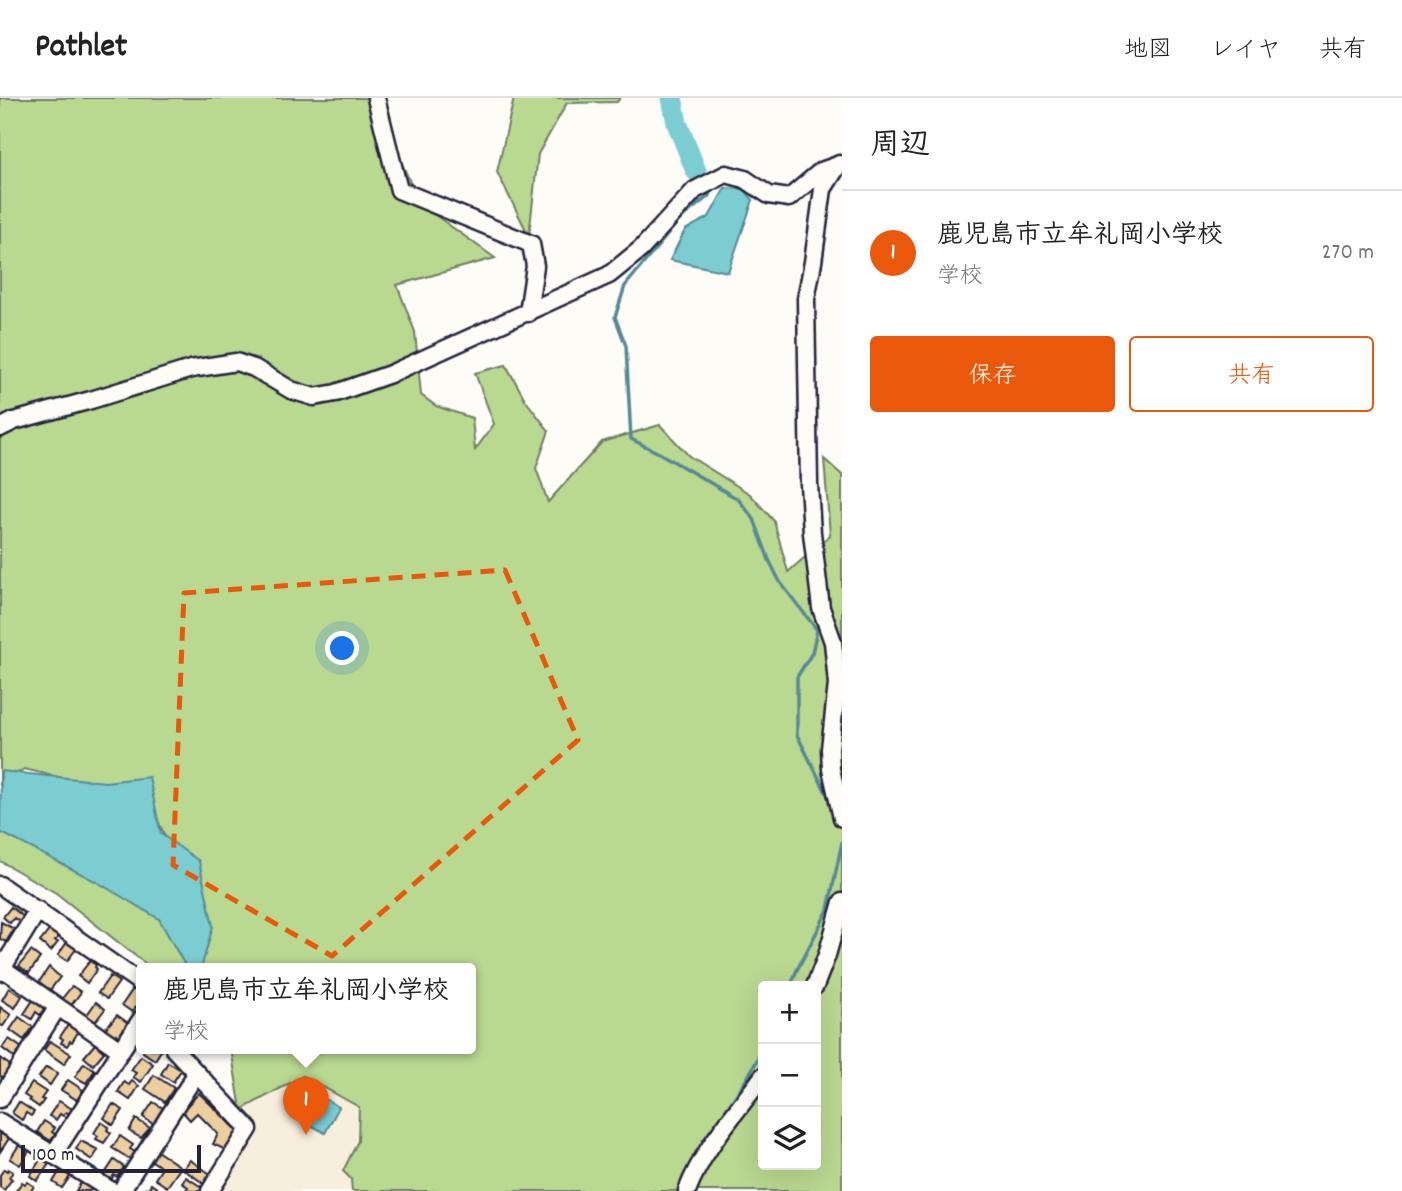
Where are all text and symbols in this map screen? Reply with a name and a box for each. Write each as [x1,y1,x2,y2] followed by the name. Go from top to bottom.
[35,25,127,72] text: Pathlet
[1124,34,1172,68] text: 地図
[1210,34,1281,68] text: レイヤ
[1319,34,1367,68] text: 共有
[870,126,930,169] text: 周辺
[937,218,1223,255] text: 鹿児島市立牟礼岡小学校
[890,237,896,270] text: 1
[1322,237,1374,270] text: 270 m
[937,261,983,294] text: 学校
[870,336,1115,412] button: 保存
[1129,336,1374,412] button: 共有
[325,631,359,665] your location
[136,963,476,1054] popup
[163,974,449,1011] text: 鹿児島市立牟礼岡小学校
[758,981,821,1170] map controls
[758,981,821,1044] button: +
[163,1017,209,1050] text: 学校
[758,1044,821,1107] button: −
[283,1077,329,1135] pin: 1
[758,1107,821,1170] button: layers
[21,1142,201,1174] scale bar
[32,1143,74,1170] text: 100 m

